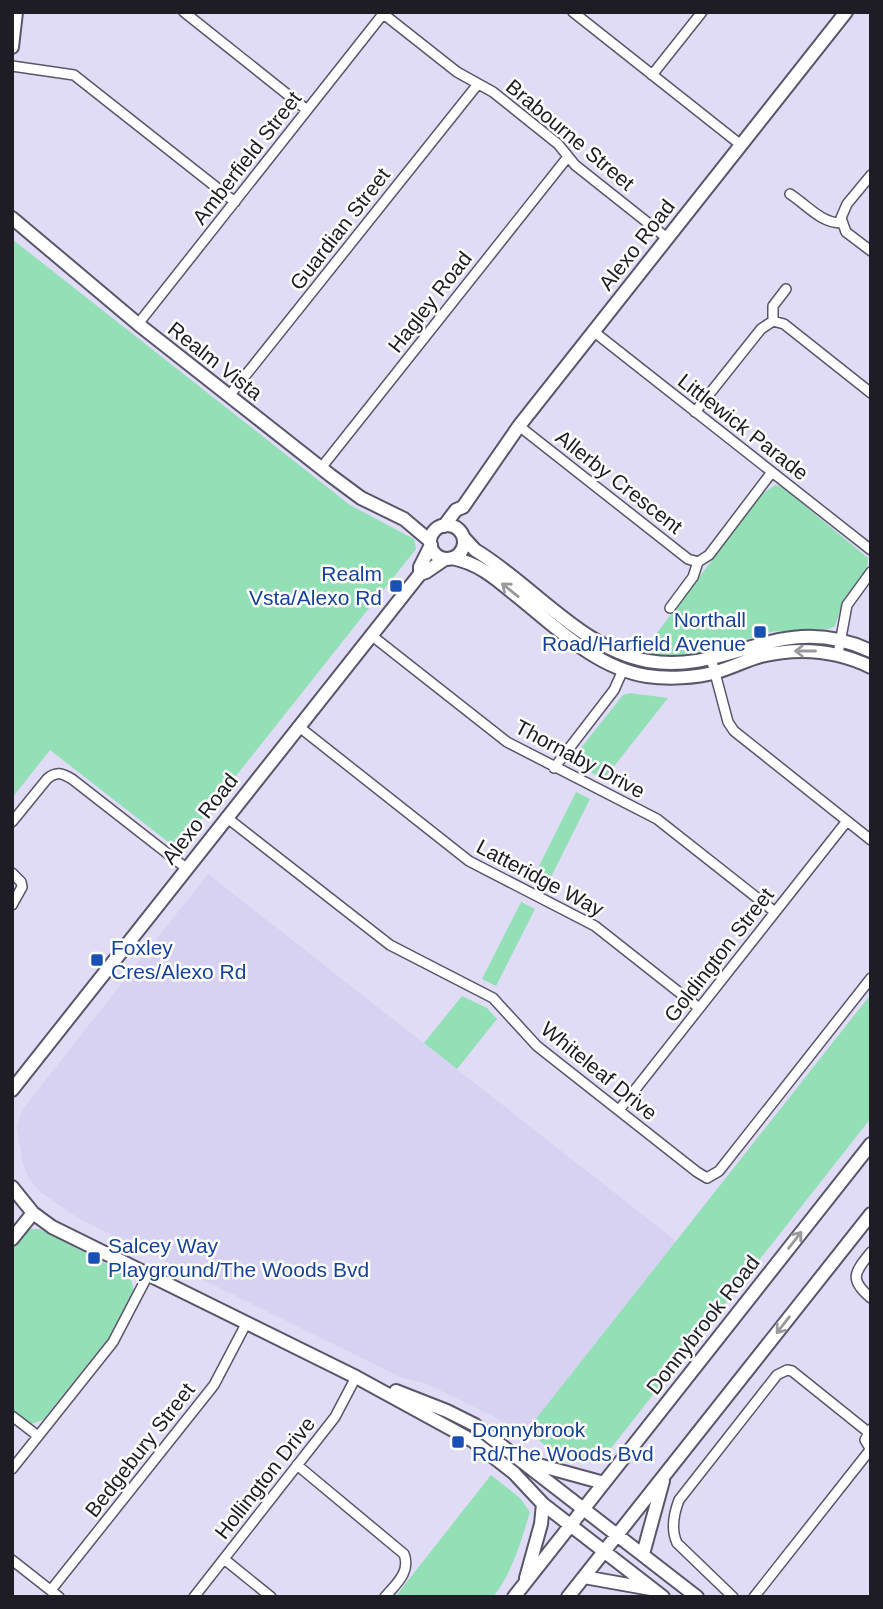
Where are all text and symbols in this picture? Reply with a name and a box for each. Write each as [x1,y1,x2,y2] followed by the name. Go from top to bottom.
[502,74,639,195] street label: Brabourne Street
[188,87,306,229] street label: Amberfield Street
[285,163,394,294] street label: Guardian Street
[594,195,679,295] street label: Alexo Road
[383,247,476,357] street label: Hagley Road
[164,317,267,405] street label: Realm Vista
[674,369,813,485] street label: Littlewick Parade
[552,425,687,538] street label: Allerby Crescent
[249,562,382,609] place label: Realm Vsta/Alexo Rd
[388,578,404,594] marker: Realm Vsta/Alexo Rd
[501,583,520,598] one-way arrow
[542,608,746,655] place label: Northall Road/Harfield Avenue
[752,624,768,640] marker: Northall Road/Harfield Avenue
[794,644,817,658] one-way arrow
[511,715,649,802] street label: Thornaby Drive
[157,769,242,869] street label: Alexo Road
[473,834,608,921] street label: Latteridge Way
[659,883,778,1026] street label: Goldington Street
[111,936,246,983] place label: Foxley Cres/Alexo Rd
[89,952,105,968] marker: Foxley Cres/Alexo Rd
[537,1017,662,1124] street label: Whiteleaf Drive
[787,1232,802,1250] one-way arrow
[108,1234,369,1281] place label: Salcey Way Playground/The Woods Bvd
[86,1250,102,1266] marker: Salcey Way Playground/The Woods Bvd
[641,1251,764,1398] street label: Donnybrook Road
[775,1315,790,1334] one-way arrow
[80,1378,199,1521] street label: Bedgebury Street
[210,1412,319,1543] street label: Hollington Drive
[472,1418,654,1465] place label: Donnybrook Rd/The Woods Bvd
[450,1434,466,1450] marker: Donnybrook Rd/The Woods Bvd

